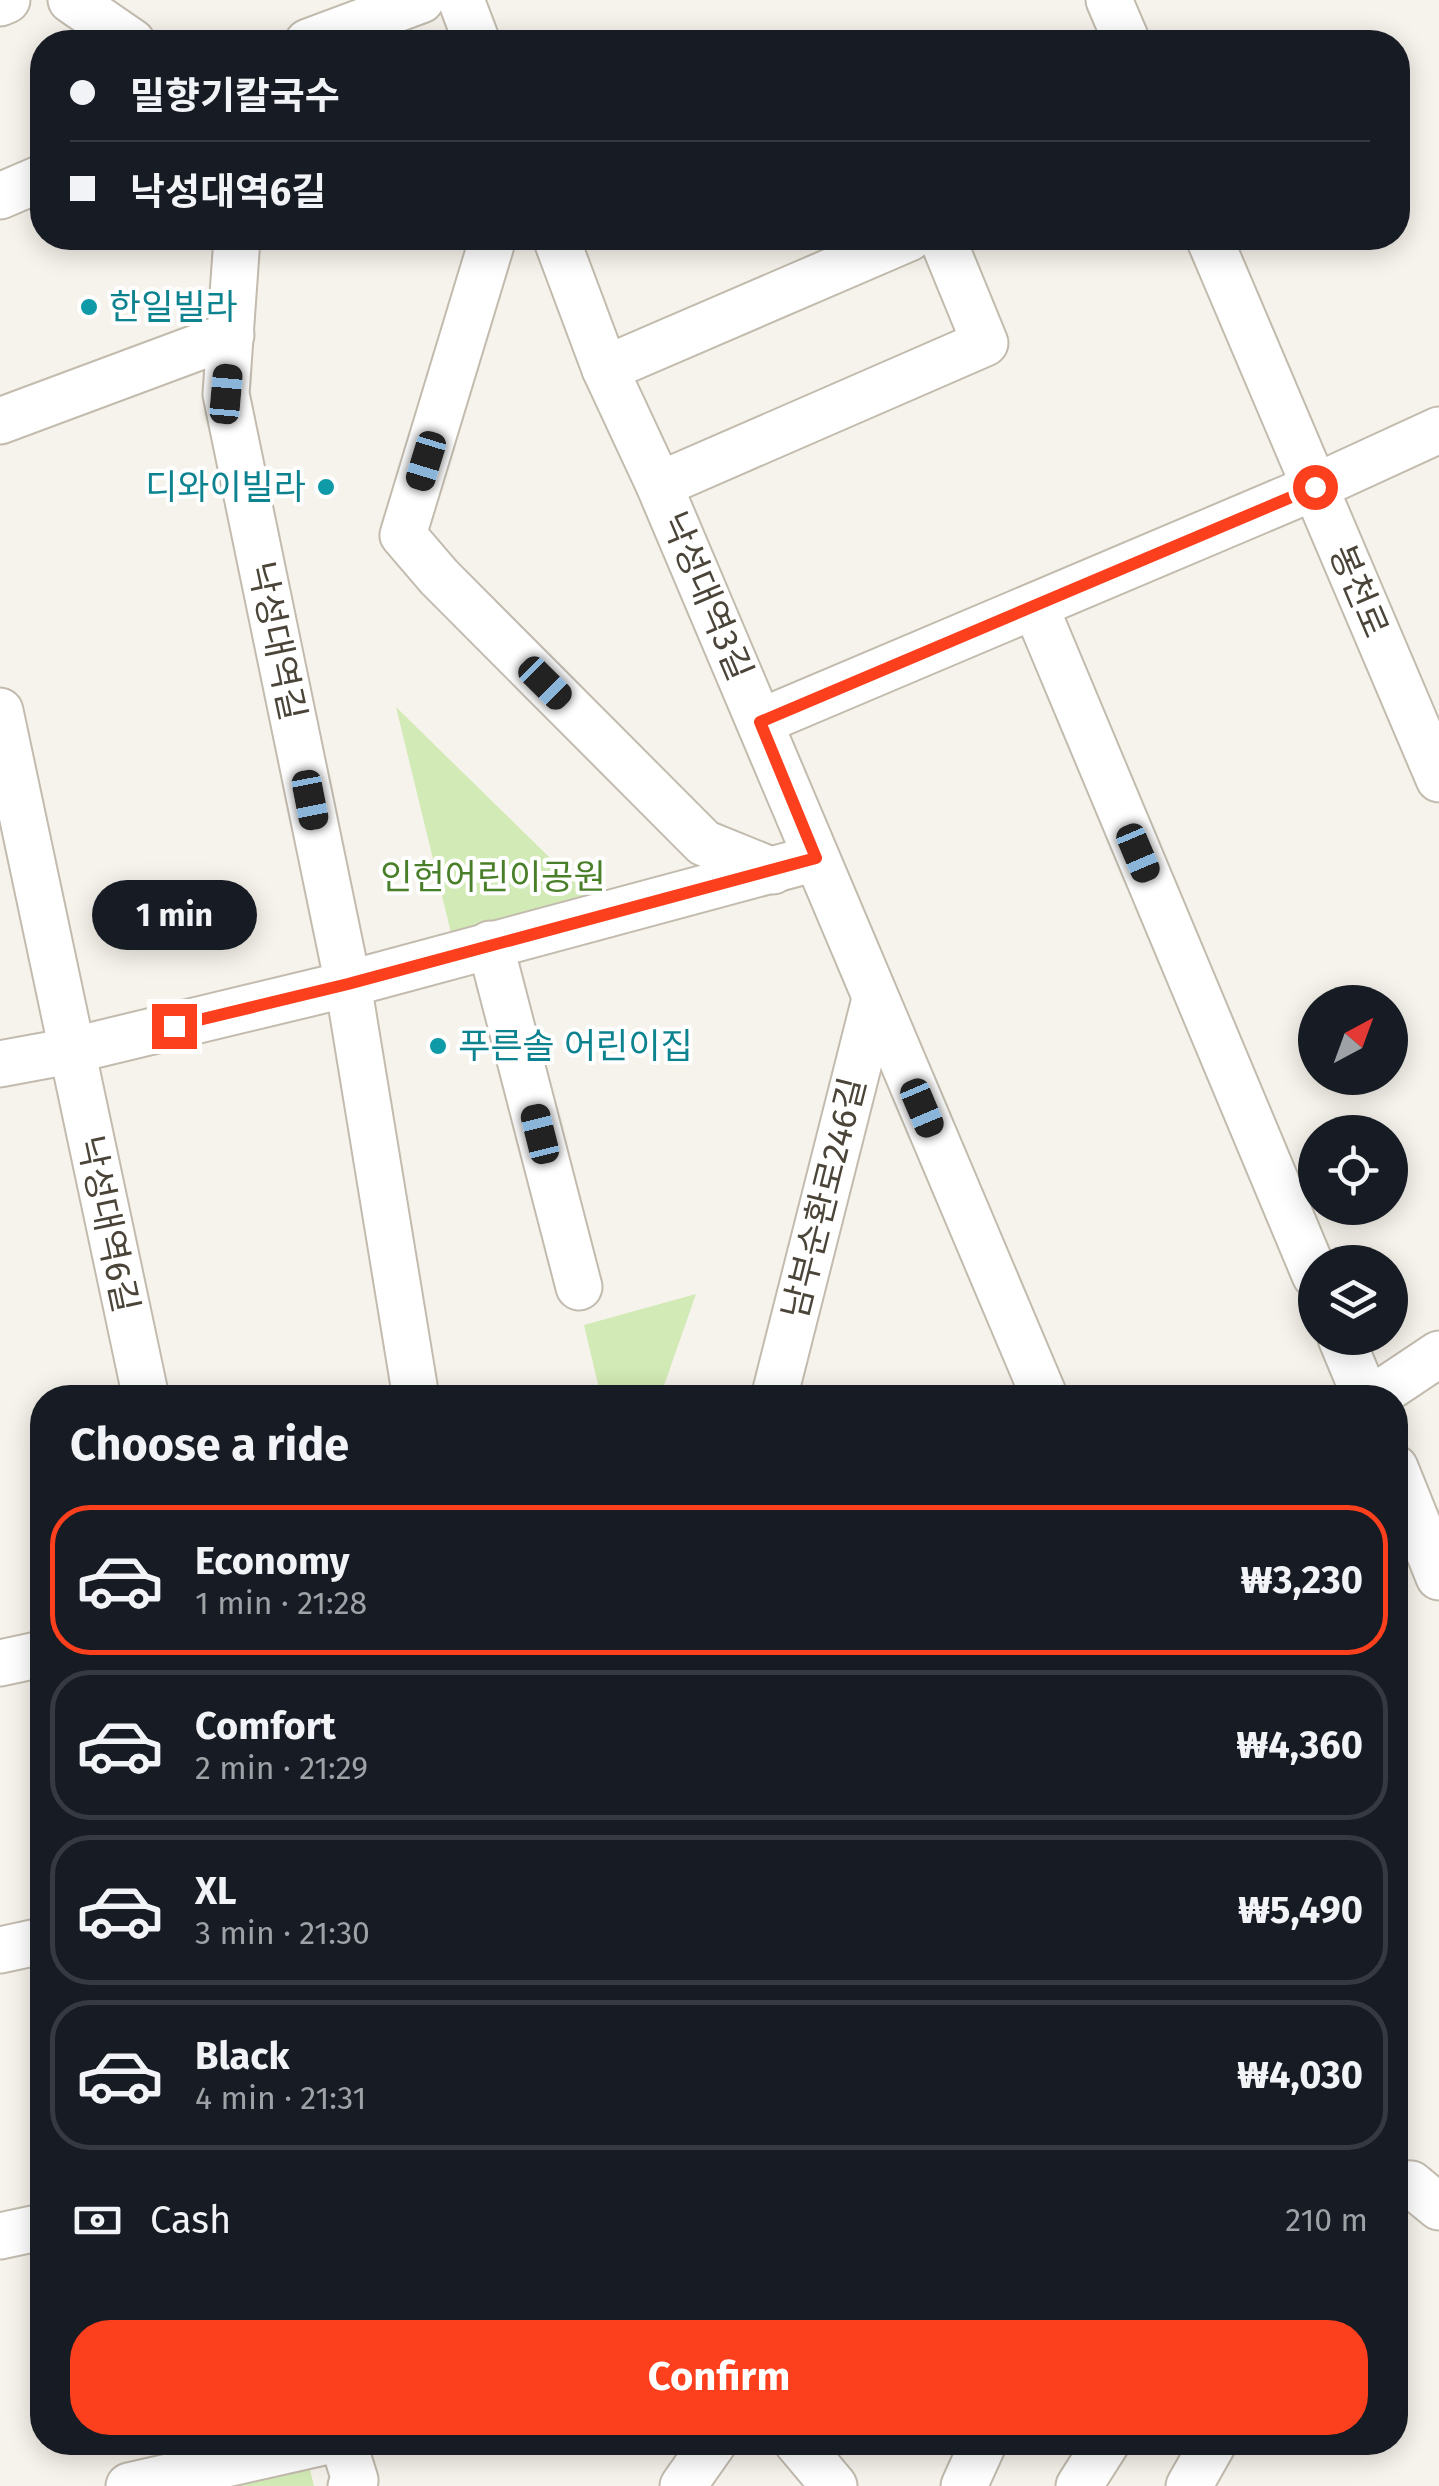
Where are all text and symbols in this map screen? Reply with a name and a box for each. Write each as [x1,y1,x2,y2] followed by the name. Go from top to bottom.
[130,73,340,119] text: 밀향기칼국수
[130,169,326,215] text: 낙성대역6길
[109,286,238,328] place label: 한일빌라
[78,296,100,318] marker: 한일빌라
[208,363,244,425] car
[403,428,449,494] car
[1293,465,1338,510] route start
[145,466,306,508] place label: 디와이빌라
[315,476,337,498] marker: 디와이빌라
[653,506,761,686] street label: 낙성대역3길
[1321,538,1397,644] street label: 봉천로
[240,558,314,724] street label: 낙성대역길
[513,651,577,715] car
[290,768,330,832] car
[1112,820,1164,886] car
[380,856,606,898] park label: 인헌어린이공원
[91,881,256,951] callout: 1 min
[136,896,213,934] text: 1 min
[1298,985,1408,1095] north arrow
[1298,985,1408,1355] map controls
[152,1004,197,1049] route end
[458,1025,693,1067] place label: 푸른솔 어린이집
[427,1035,449,1057] marker: 푸른솔 어린이집
[774,1073,874,1323] street label: 남부순환로246길
[896,1075,948,1141] car
[518,1101,562,1167] car
[1298,1115,1408,1225] button: locate
[69,1132,147,1316] street label: 낙성대역6길
[1298,1245,1408,1355] button: layers
[70,1418,349,1472] text: Choose a ride
[75,1535,165,1625] icon: car
[195,1538,350,1584] text: Economy
[1241,1557,1363,1603] text: ₩3,230
[195,1584,367,1622] text: 1 min · 21:28
[75,1700,165,1790] icon: car
[195,1703,336,1749] text: Comfort
[1236,1722,1363,1768] text: ₩4,360
[195,1749,368,1787] text: 2 min · 21:29
[75,1865,165,1955] icon: car
[195,1868,237,1914] text: XL
[1238,1887,1363,1933] text: ₩5,490
[195,1914,370,1952] text: 3 min · 21:30
[75,2030,165,2120] icon: car
[195,2033,290,2079] text: Black
[1237,2052,1363,2098] text: ₩4,030
[195,2079,366,2117] text: 4 min · 21:31
[70,2193,125,2248] icon: cash
[150,2197,231,2243] text: Cash
[1285,2201,1368,2239] text: 210 m
[70,2320,1368,2435] button: Confirm

